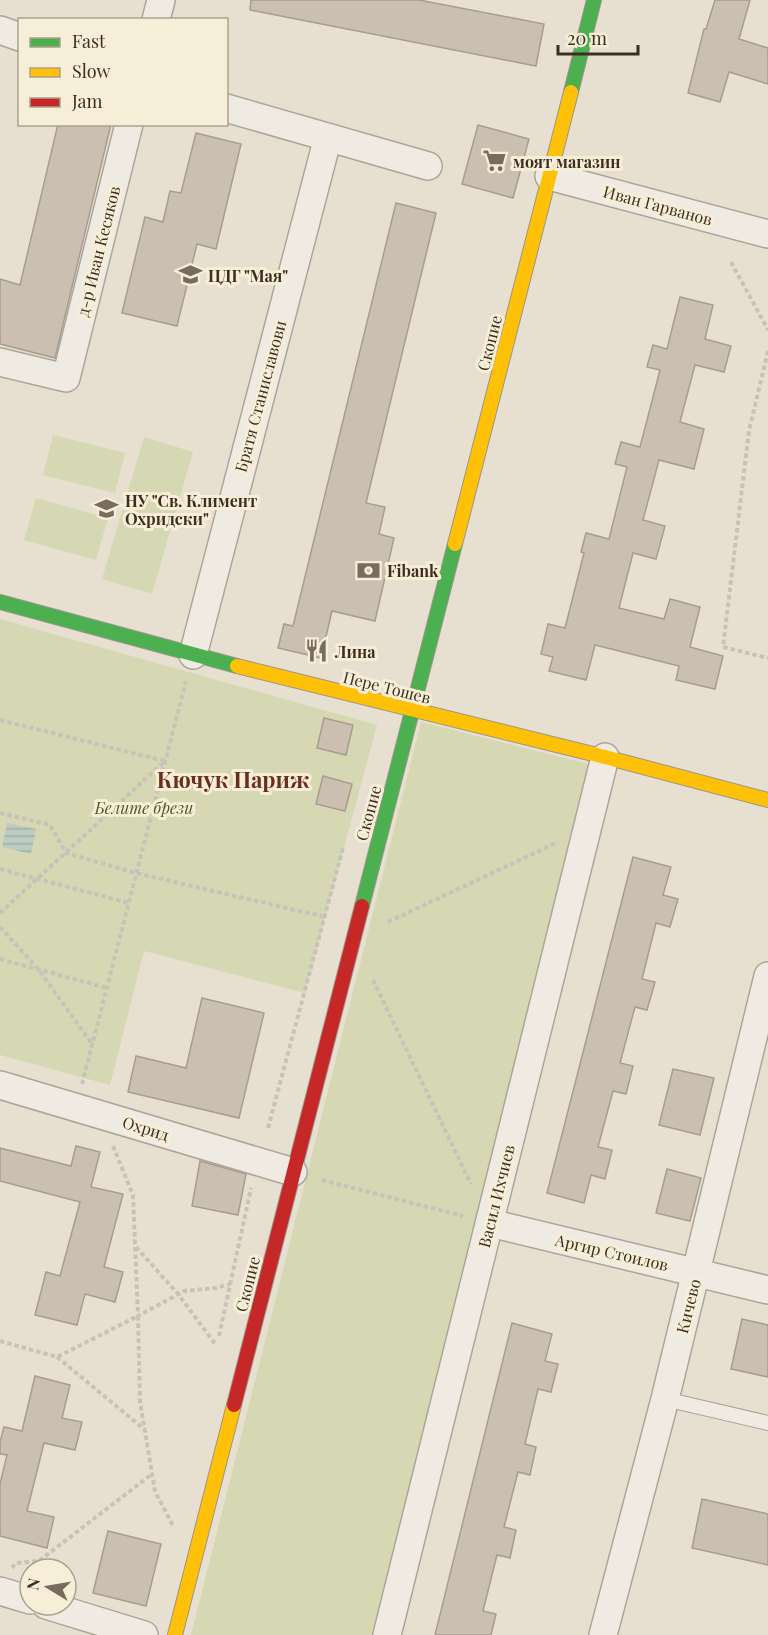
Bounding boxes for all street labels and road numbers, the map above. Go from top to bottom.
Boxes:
street label: Иван Гарванов [601,180,715,230]
street label: д-р Иван Кесяков [72,183,124,318]
street label: Скопие [472,313,506,373]
street label: Братя Станиславови [230,318,290,474]
street label: Пере Тошев [341,666,433,708]
street label: Скопие [351,783,385,843]
street label: Охрид [120,1111,172,1145]
street label: Васил Ихчиев [473,1142,519,1250]
street label: Аргир Стоилов [553,1229,671,1275]
street label: Скопие [230,1254,264,1314]
street label: Кичево [671,1276,705,1335]

